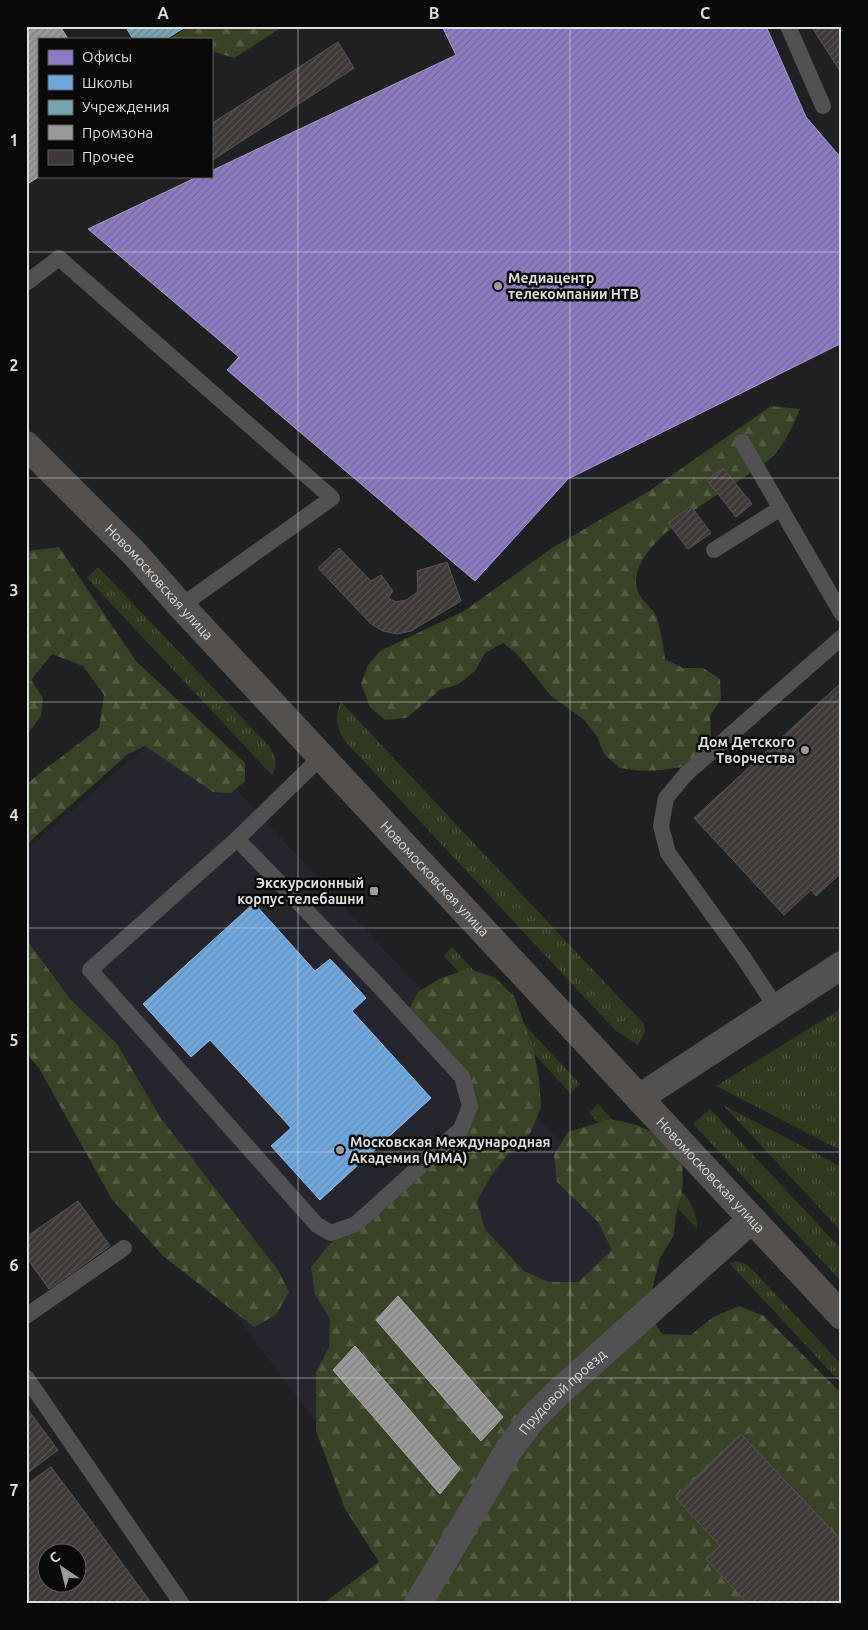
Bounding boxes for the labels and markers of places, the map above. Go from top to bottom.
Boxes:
place label: Медиацентр телекомпании НТВ [508,270,639,302]
marker: Медиацентр телекомпании НТВ [492,280,504,292]
place label: Дом Детского Творчества [698,734,795,766]
marker: Дом Детского Творчества [799,744,811,756]
place label: Экскурсионный корпус телебашни [237,875,364,907]
marker: Экскурсионный корпус телебашни [368,885,380,897]
place label: Московская Международная Академия (ММА) [350,1134,551,1166]
marker: Московская Международная Академия (ММА) [334,1144,346,1156]

